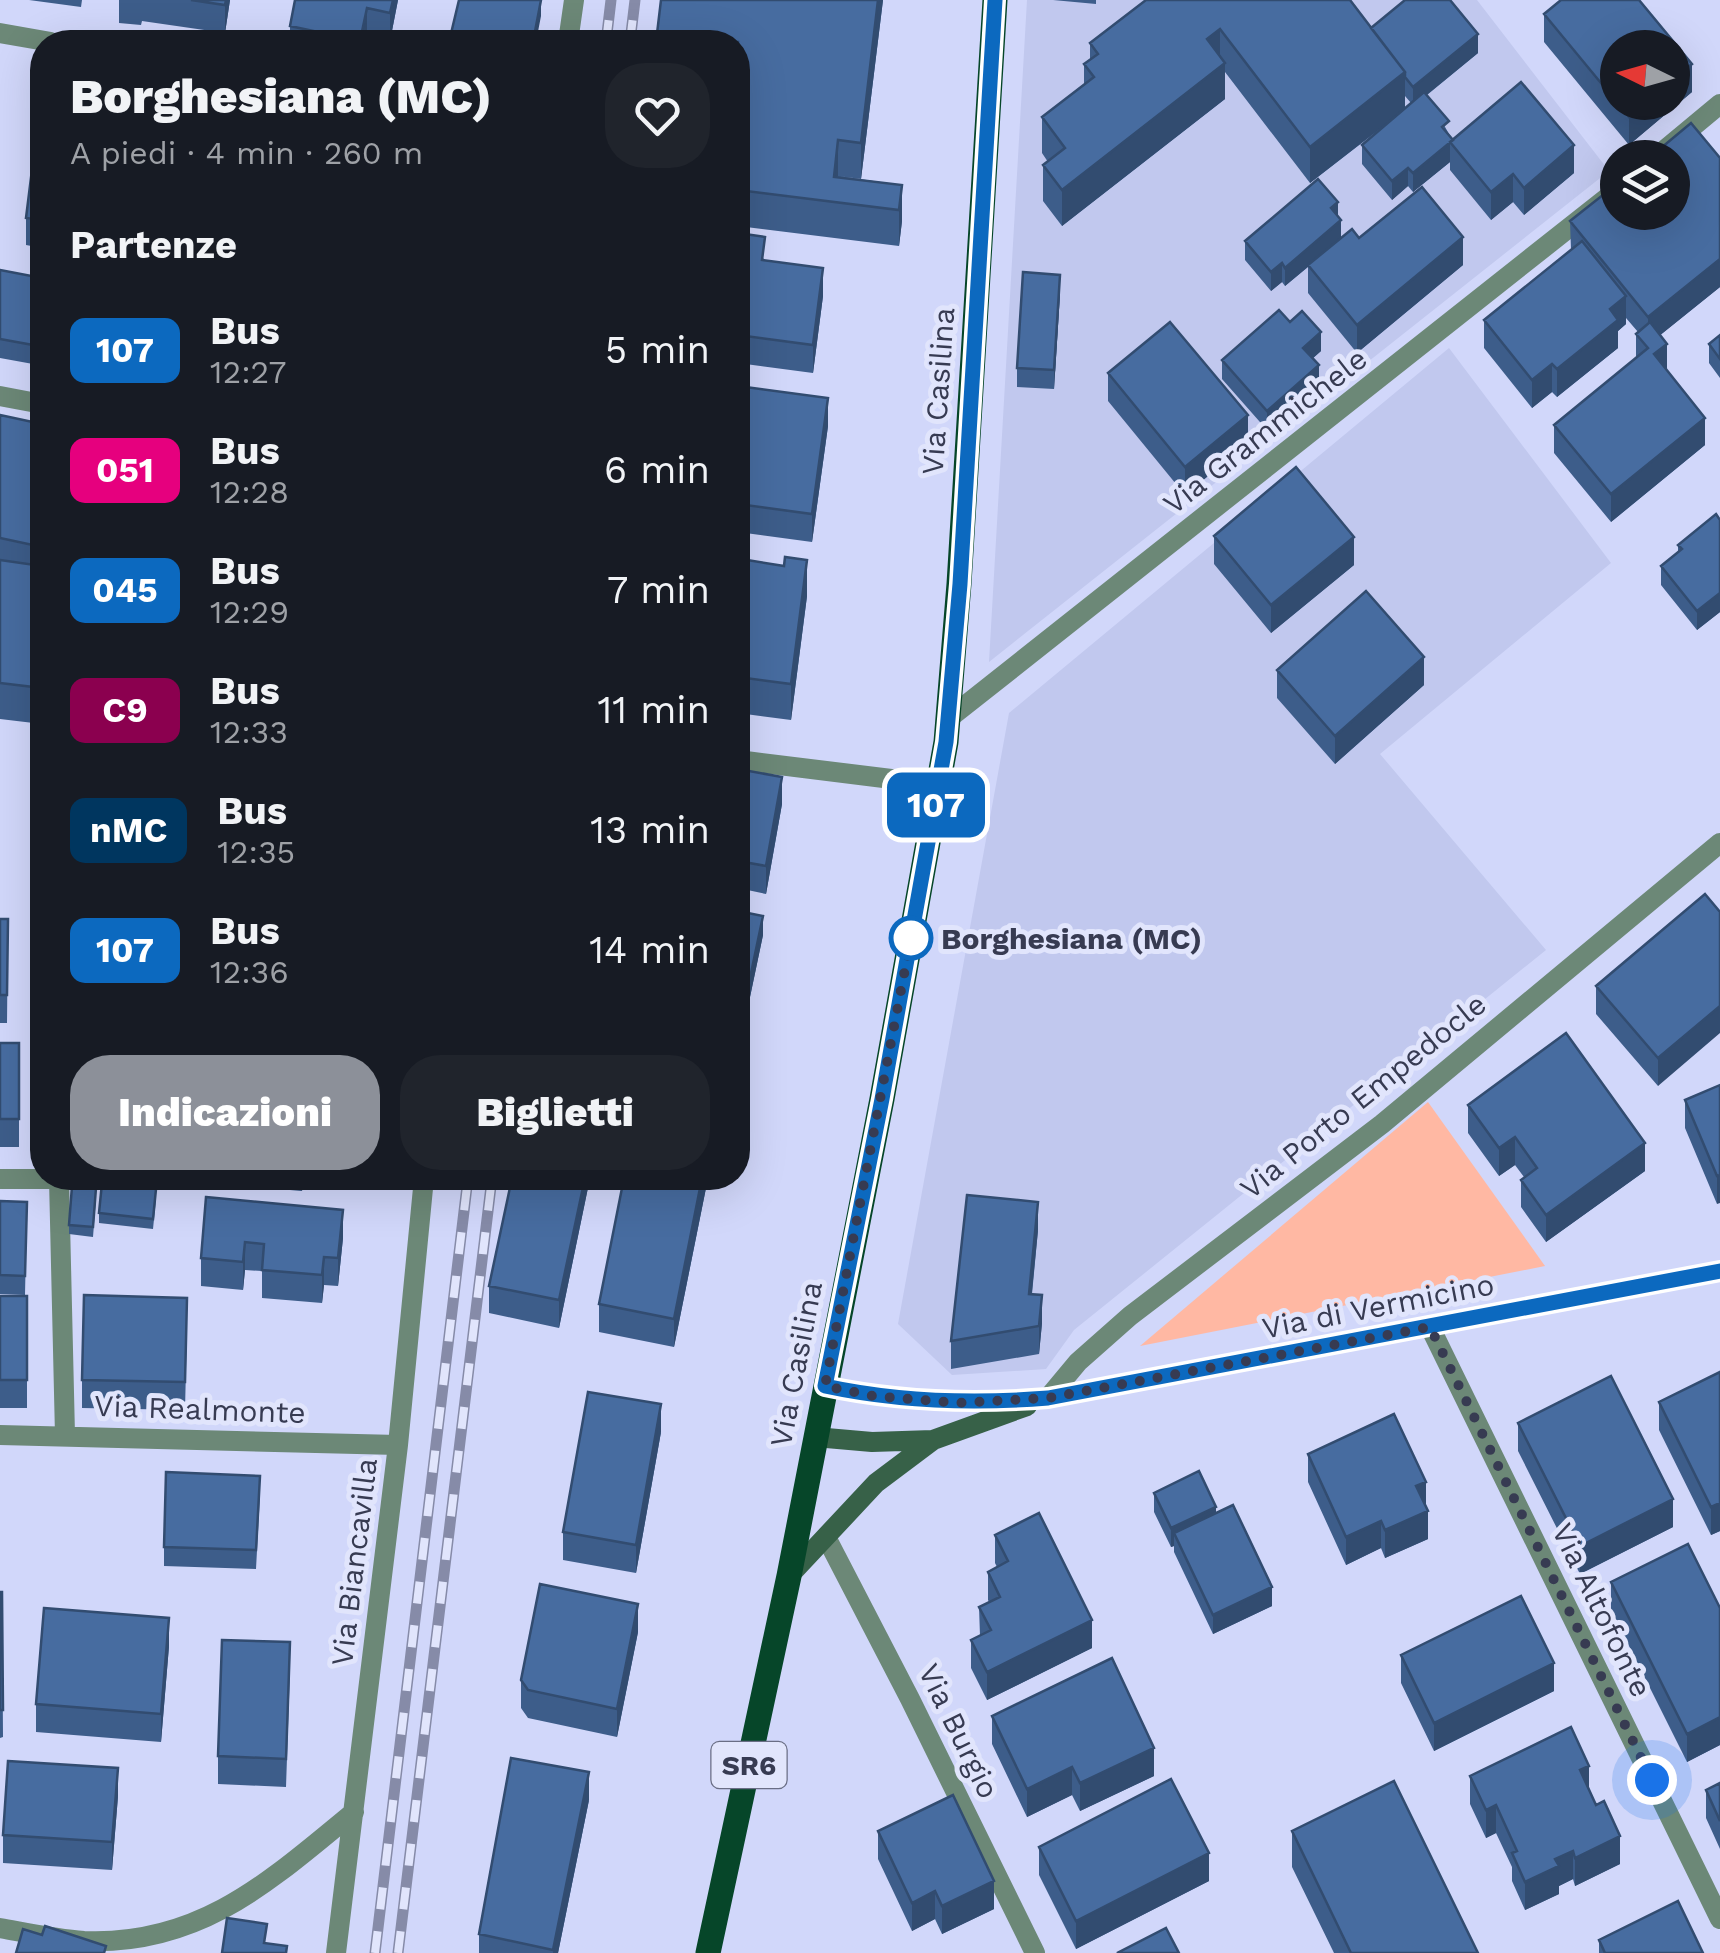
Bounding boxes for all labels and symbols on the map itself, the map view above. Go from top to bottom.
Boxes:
north arrow [1600,30,1690,120]
street label: Via Casilina [915,306,961,476]
street label: Via Grammichele [1156,341,1374,521]
line badge: 107 [878,772,994,838]
marker: Borghesiana (MC) [890,917,932,959]
place label: Borghesiana (MC) [941,921,1202,956]
street label: Via Porto Empedocle [1233,986,1493,1206]
street label: Via di Vermicino [1259,1266,1497,1346]
street label: Via Casilina [763,1278,829,1450]
street label: Via Realmonte [94,1388,306,1430]
street label: Via Biancavilla [324,1456,384,1668]
street label: Via Altofonte [1545,1517,1659,1703]
street label: Via Burgio [911,1658,1007,1804]
road number: SR6 [712,1742,786,1788]
your location [1627,1755,1677,1805]

